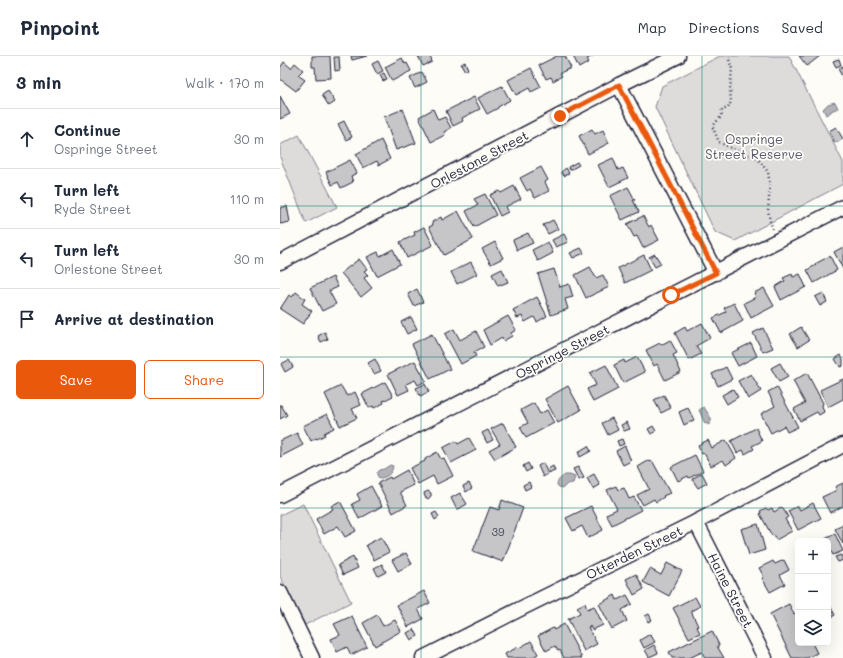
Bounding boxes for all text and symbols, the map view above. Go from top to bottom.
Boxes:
text: Pinpoint [20,15,100,40]
text: Map [638,18,666,37]
text: Directions [688,18,759,37]
text: Saved [781,18,823,37]
text: 3 min [16,71,61,93]
text: Walk · 170 m [185,74,264,91]
route end [551,107,569,125]
text: Continue [54,120,121,140]
street label: Orlestone Street [427,126,531,192]
icon: ahead [16,128,38,150]
text: 30 m [234,130,264,147]
park label: Ospringe Street Reserve [705,130,803,162]
text: Ospringe Street [54,140,157,157]
text: Turn left [54,180,119,200]
icon: left [16,188,38,210]
text: 110 m [230,190,264,207]
text: Ryde Street [54,200,131,217]
text: Turn left [54,240,119,260]
icon: left [16,248,38,270]
text: 30 m [234,250,264,267]
text: Orlestone Street [54,260,163,277]
route start [662,286,680,304]
icon: arrive [16,308,38,330]
text: Arrive at destination [54,309,214,329]
street label: Ospringe Street [512,320,612,382]
button: Save [16,360,136,399]
button: Share [144,360,264,399]
street label: Otterden Street [583,521,685,583]
house number: 39 [492,524,505,539]
map controls [795,538,831,646]
button: + [795,538,831,574]
street label: Haine Street [705,550,757,631]
button: − [795,574,831,610]
button: layers [795,610,831,646]

